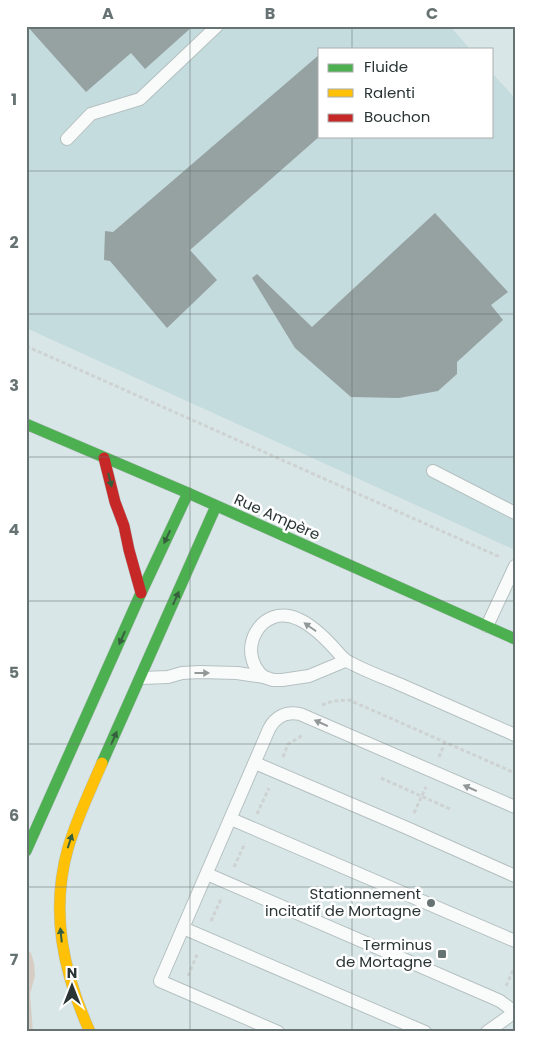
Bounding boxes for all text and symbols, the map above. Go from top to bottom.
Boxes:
text: A [102,2,114,25]
text: B [265,2,275,25]
text: C [426,2,438,25]
legend [318,48,494,138]
text: Fluide [364,56,408,77]
text: Ralenti [364,82,415,103]
text: 1 [11,88,17,111]
text: Bouchon [364,106,430,127]
text: 2 [9,231,19,254]
text: 3 [9,374,19,397]
one-way arrow [106,473,114,488]
street label: Rue Ampère [231,488,323,545]
text: 4 [9,518,20,541]
one-way arrow [163,530,171,544]
one-way arrow [172,591,180,605]
one-way arrow [304,622,317,632]
one-way arrow [117,631,125,645]
text: 5 [9,661,19,684]
one-way arrow [195,669,211,677]
one-way arrow [314,719,328,727]
one-way arrow [111,731,119,745]
one-way arrow [463,783,477,791]
text: 6 [9,804,19,827]
one-way arrow [67,834,75,849]
place label: Stationnement incitatif de Mortagne [265,883,421,921]
marker: Stationnement incitatif de Mortagne [425,897,437,909]
one-way arrow [57,927,65,943]
place label: Terminus de Mortagne [336,934,432,972]
text: 7 [10,948,19,971]
marker: Terminus de Mortagne [436,948,448,960]
north arrow [48,960,98,1010]
text: N [67,963,77,983]

